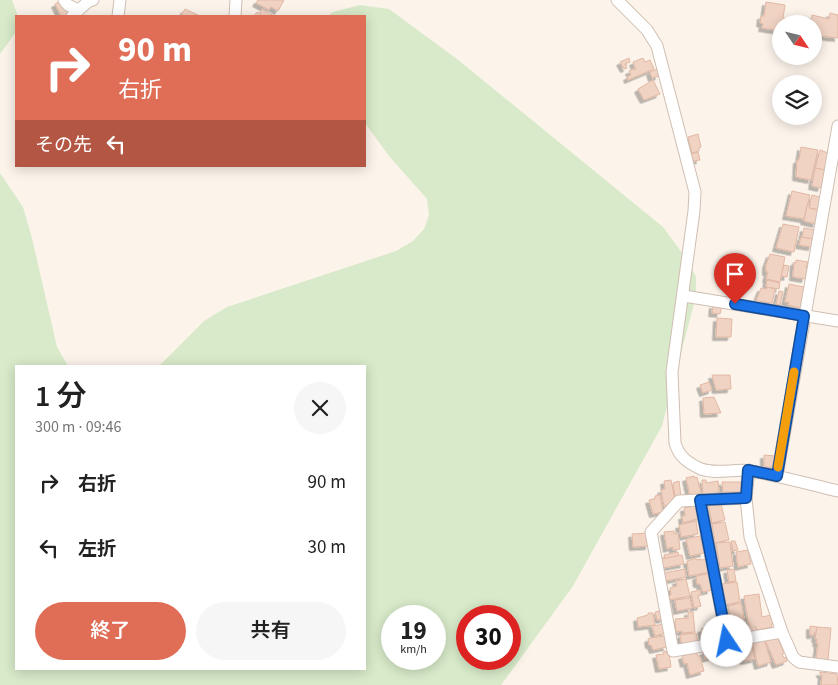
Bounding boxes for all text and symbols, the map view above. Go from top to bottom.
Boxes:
north arrow [772,15,822,65]
map controls [772,15,822,125]
text: 90 m [118,25,192,75]
icon: right [35,35,100,100]
text: 右折 [118,74,162,106]
button: layers [772,75,822,125]
icon: left [102,130,130,158]
text: その先 [35,132,92,159]
pin [714,253,756,304]
icon: arrive [721,260,749,288]
text: 1 分 [35,375,86,418]
button: close [294,382,346,434]
text: 300 m · 09:46 [35,416,122,438]
icon: right [35,469,63,497]
text: 90 m [308,469,346,496]
text: 右折 [78,471,116,498]
icon: left [35,534,63,562]
text: 30 m [308,534,346,561]
text: 左折 [78,536,116,563]
button: 終了 [35,602,186,660]
button: 共有 [196,602,346,660]
speed limit sign: 30 [456,605,521,670]
text: 19 [400,613,427,649]
position arrow [700,614,752,666]
text: km/h [400,641,427,658]

